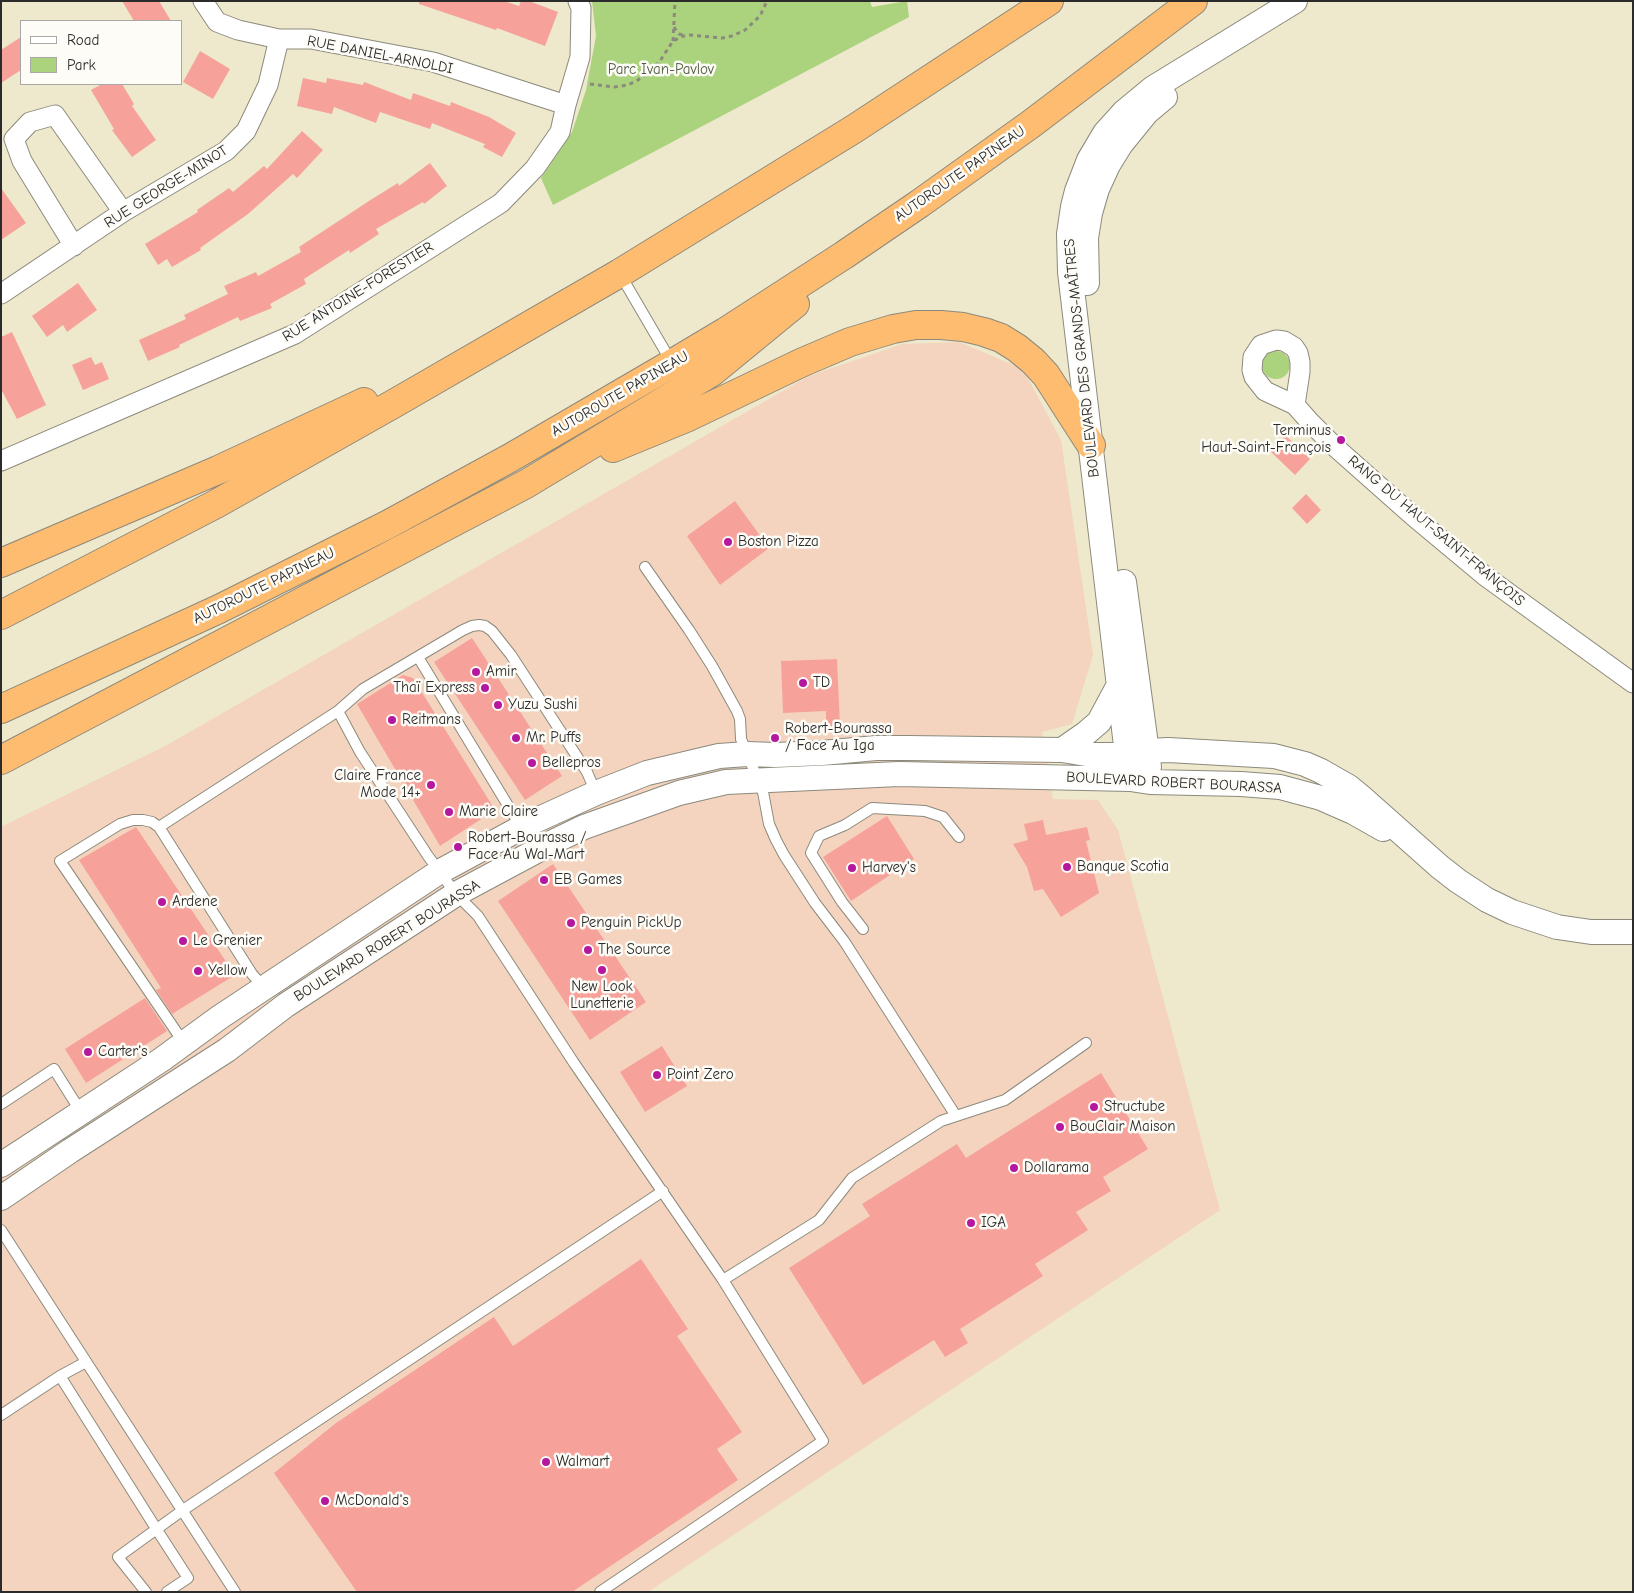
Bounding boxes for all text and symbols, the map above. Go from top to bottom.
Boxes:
legend [20,20,182,85]
text: Road [67,31,99,49]
street label: RUE DANIEL-ARNOLDI [306,32,454,78]
text: Park [67,56,96,74]
park label: Parc Ivan-Pavlov [608,61,714,79]
street label: AUTOROUTE PAPINEAU [891,122,1029,226]
street label: RUE GEORGE-MINOT [101,142,231,232]
street label: RUE ANTOINE-FORESTIER [279,238,437,346]
street label: BOULEVARD DES GRANDS-MAÎTRES [1061,238,1103,478]
street label: AUTOROUTE PAPINEAU [548,347,692,441]
place label: Terminus Haut-Saint-François [1201,422,1331,457]
marker: Terminus Haut-Saint-François [1335,434,1347,446]
street label: RANG DU HAUT-SAINT-FRANÇOIS [1344,452,1528,610]
place label: Boston Pizza [738,533,819,551]
marker: Boston Pizza [722,536,734,548]
street label: AUTOROUTE PAPINEAU [190,544,338,628]
place label: Amir [486,663,516,681]
marker: Amir [470,666,482,678]
place label: TD [813,674,830,692]
marker: TD [797,677,809,689]
place label: Thaï Express [393,679,475,697]
marker: Thaï Express [479,682,491,694]
place label: Yuzu Sushi [508,696,577,714]
marker: Yuzu Sushi [492,699,504,711]
place label: Reitmans [402,711,461,729]
marker: Reitmans [386,714,398,726]
place label: Robert-Bourassa / Face Au Iga [785,720,892,755]
place label: Mr. Puffs [526,729,581,747]
marker: Mr. Puffs [510,732,522,744]
marker: Robert-Bourassa / Face Au Iga [769,732,781,744]
place label: Bellepros [542,754,601,772]
marker: Bellepros [526,757,538,769]
place label: Claire France Mode 14+ [334,767,421,802]
street label: BOULEVARD ROBERT BOURASSA [1066,768,1282,798]
marker: Claire France Mode 14+ [425,779,437,791]
place label: Marie Claire [459,803,538,821]
marker: Marie Claire [443,806,455,818]
place label: Robert-Bourassa / Face Au Wal-Mart [468,829,587,864]
marker: Robert-Bourassa / Face Au Wal-Mart [452,841,464,853]
place label: Banque Scotia [1077,858,1169,876]
place label: Harvey's [862,859,916,877]
marker: Banque Scotia [1061,861,1073,873]
marker: Harvey's [846,862,858,874]
place label: EB Games [554,871,622,889]
marker: EB Games [538,874,550,886]
street label: BOULEVARD ROBERT BOURASSA [291,876,483,1006]
place label: Ardene [172,893,217,911]
marker: Ardene [156,896,168,908]
place label: Penguin PickUp [581,914,682,932]
marker: Penguin PickUp [565,917,577,929]
place label: Le Grenier [193,932,262,950]
marker: Le Grenier [177,935,189,947]
place label: The Source [598,941,671,959]
marker: The Source [582,944,594,956]
place label: Yellow [208,962,247,980]
marker: New Look Lunetterie [596,964,608,976]
marker: Yellow [192,965,204,977]
place label: New Look Lunetterie [570,978,634,1013]
place label: Carter's [98,1043,147,1061]
marker: Carter's [82,1046,94,1058]
place label: Point Zero [667,1066,734,1084]
marker: Point Zero [651,1069,663,1081]
place label: Structube [1104,1098,1165,1116]
marker: Structube [1088,1101,1100,1113]
place label: BouClair Maison [1070,1118,1176,1136]
marker: BouClair Maison [1054,1121,1066,1133]
place label: Dollarama [1024,1159,1089,1177]
marker: Dollarama [1008,1162,1020,1174]
place label: IGA [981,1214,1006,1232]
marker: IGA [965,1217,977,1229]
place label: Walmart [556,1453,609,1471]
marker: Walmart [540,1456,552,1468]
place label: McDonald's [335,1492,409,1510]
marker: McDonald's [319,1495,331,1507]

